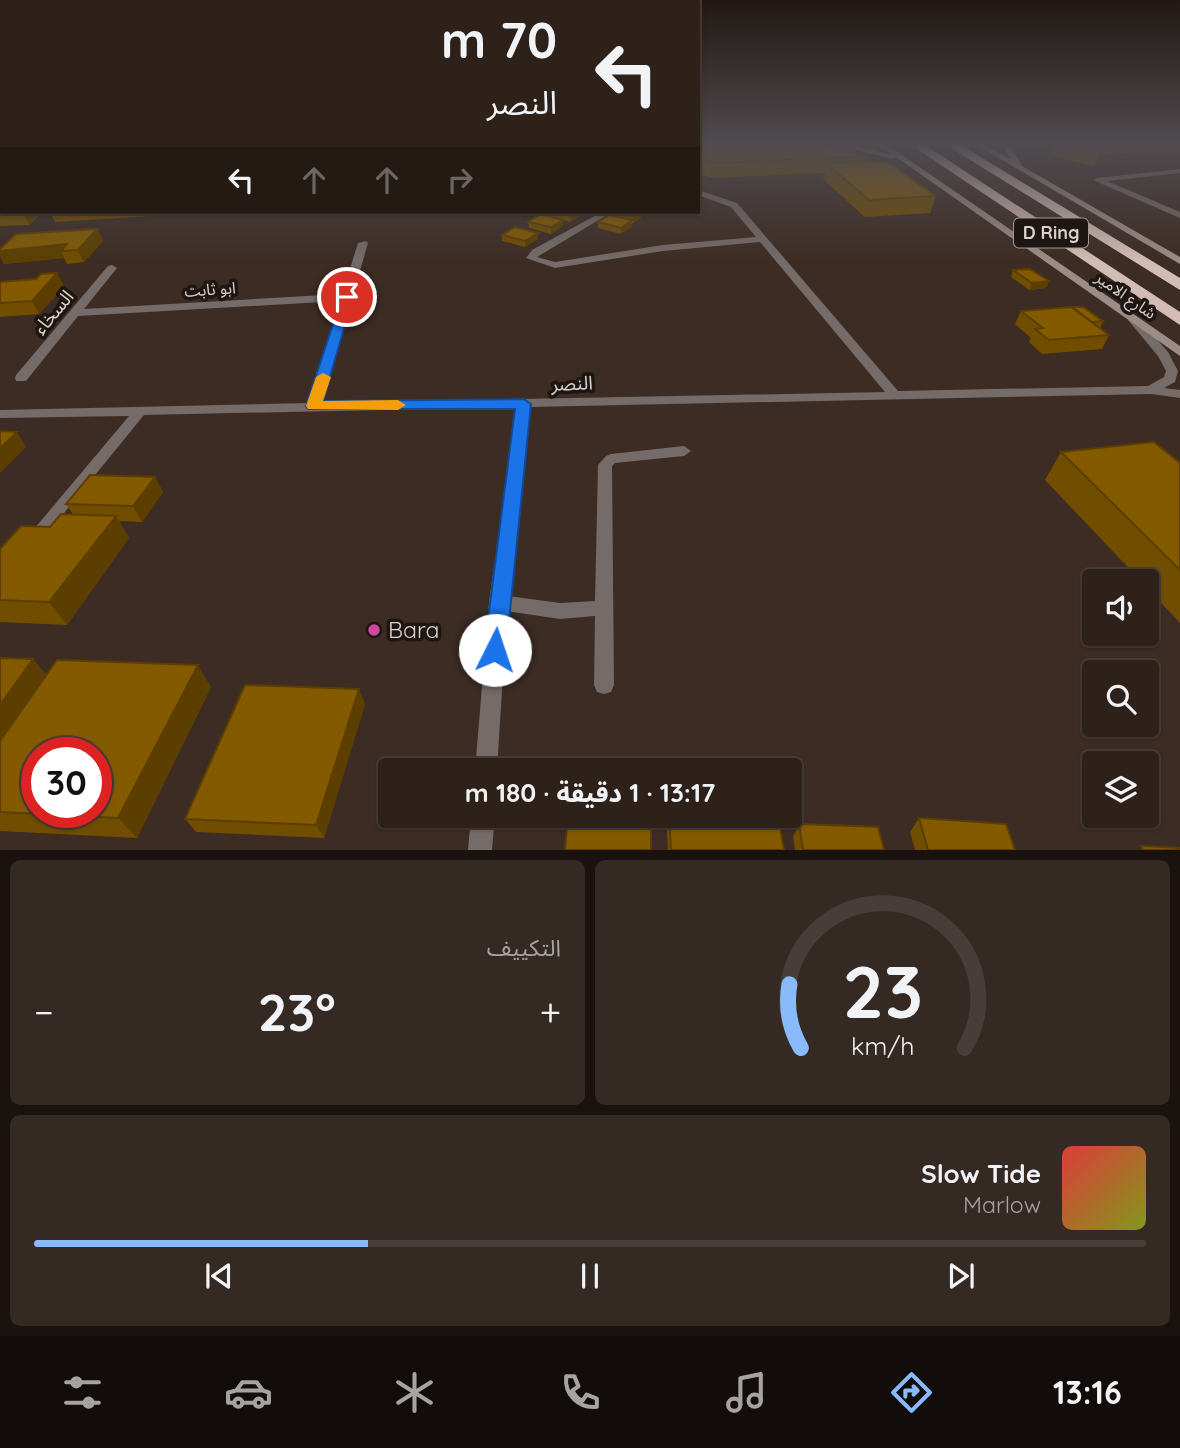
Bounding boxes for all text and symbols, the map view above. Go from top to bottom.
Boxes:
text: 70 m [441,9,557,70]
icon: left [581,28,672,119]
text: النصر [487,82,557,122]
icon: left [222,161,260,199]
icon: ahead [295,161,333,199]
icon: ahead [368,161,406,199]
icon: right [441,161,479,199]
road number: D Ring [1014,218,1088,247]
street label: شارع الامير [1089,266,1160,326]
pin [317,267,377,327]
street label: ابو ثابت [184,277,236,301]
icon: arrive [328,278,366,316]
street label: السخاء [27,285,79,339]
street label: النصر [550,370,593,396]
map controls [1082,569,1159,828]
button: sound [1082,569,1159,646]
position arrow [458,613,532,687]
place label: Bara [388,615,439,644]
marker: Bara [366,622,382,638]
button: search [1082,660,1159,737]
speed limit sign: 30 [21,737,112,828]
button: layers [1082,751,1159,828]
text: 13:17 · 1 دقيقة · 180 m [465,776,715,809]
text: التكييف [487,933,561,962]
text: 23 [842,946,923,1037]
text: 23° [258,979,336,1044]
text: − [34,988,54,1036]
text: + [540,988,561,1036]
text: km/h [851,1030,914,1061]
text: Slow Tide [921,1157,1041,1190]
text: Marlow [963,1190,1041,1219]
icon: previous [200,1257,238,1295]
icon: pause [571,1257,609,1295]
icon: next [942,1257,980,1295]
icon: filters [58,1368,107,1417]
icon: car [224,1368,273,1417]
icon: climate [390,1368,439,1417]
icon: phone [556,1368,605,1417]
icon: music [722,1368,771,1417]
icon: directions [887,1368,936,1417]
text: 13:16 [1053,1372,1122,1412]

